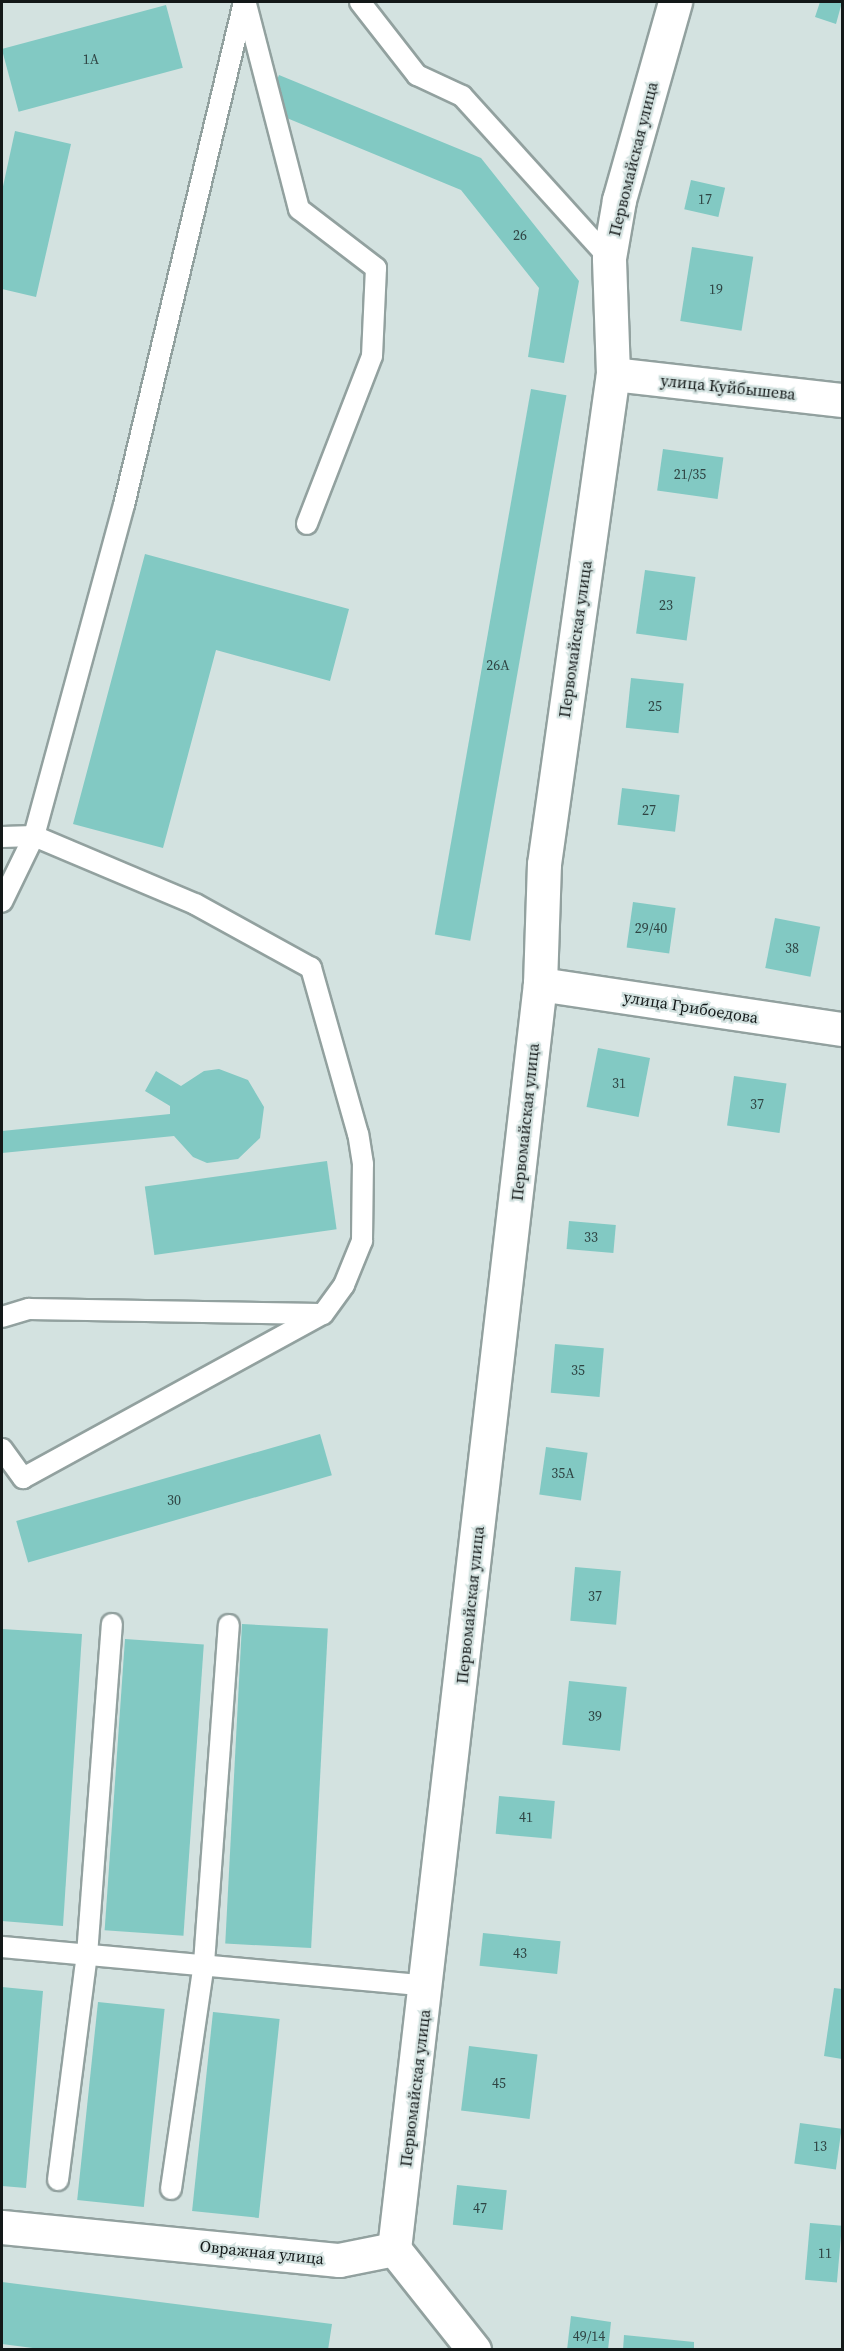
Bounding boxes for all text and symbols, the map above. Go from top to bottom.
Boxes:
house number: 1А [83,51,99,67]
street label: Первомайская улица [605,80,661,238]
house number: 17 [698,191,712,207]
house number: 26 [513,227,527,243]
house number: 19 [709,281,723,297]
street label: улица Куйбышева [660,370,796,404]
house number: 21/35 [674,466,706,482]
street label: Первомайская улица [554,559,596,719]
house number: 23 [659,597,673,613]
house number: 26А [486,657,510,673]
house number: 25 [648,698,662,714]
house number: 27 [642,802,656,818]
house number: 29/40 [635,920,667,936]
house number: 38 [785,940,799,956]
street label: улица Грибоедова [622,987,760,1027]
street label: Первомайская улица [507,1042,543,1202]
house number: 31 [612,1075,626,1091]
house number: 37 [750,1096,764,1112]
house number: 33 [584,1229,598,1245]
house number: 35 [571,1362,585,1378]
house number: 35А [551,1465,575,1481]
house number: 30 [167,1492,181,1508]
street label: Первомайская улица [452,1525,488,1685]
house number: 37 [588,1588,602,1604]
house number: 39 [588,1708,602,1724]
house number: 41 [519,1809,533,1825]
house number: 43 [513,1945,527,1961]
street label: Первомайская улица [396,2008,434,2168]
house number: 45 [492,2075,506,2091]
house number: 13 [813,2138,827,2154]
house number: 47 [473,2200,487,2216]
street label: Овражная улица [199,2236,325,2268]
house number: 11 [818,2245,832,2261]
house number: 49/14 [573,2328,605,2344]

